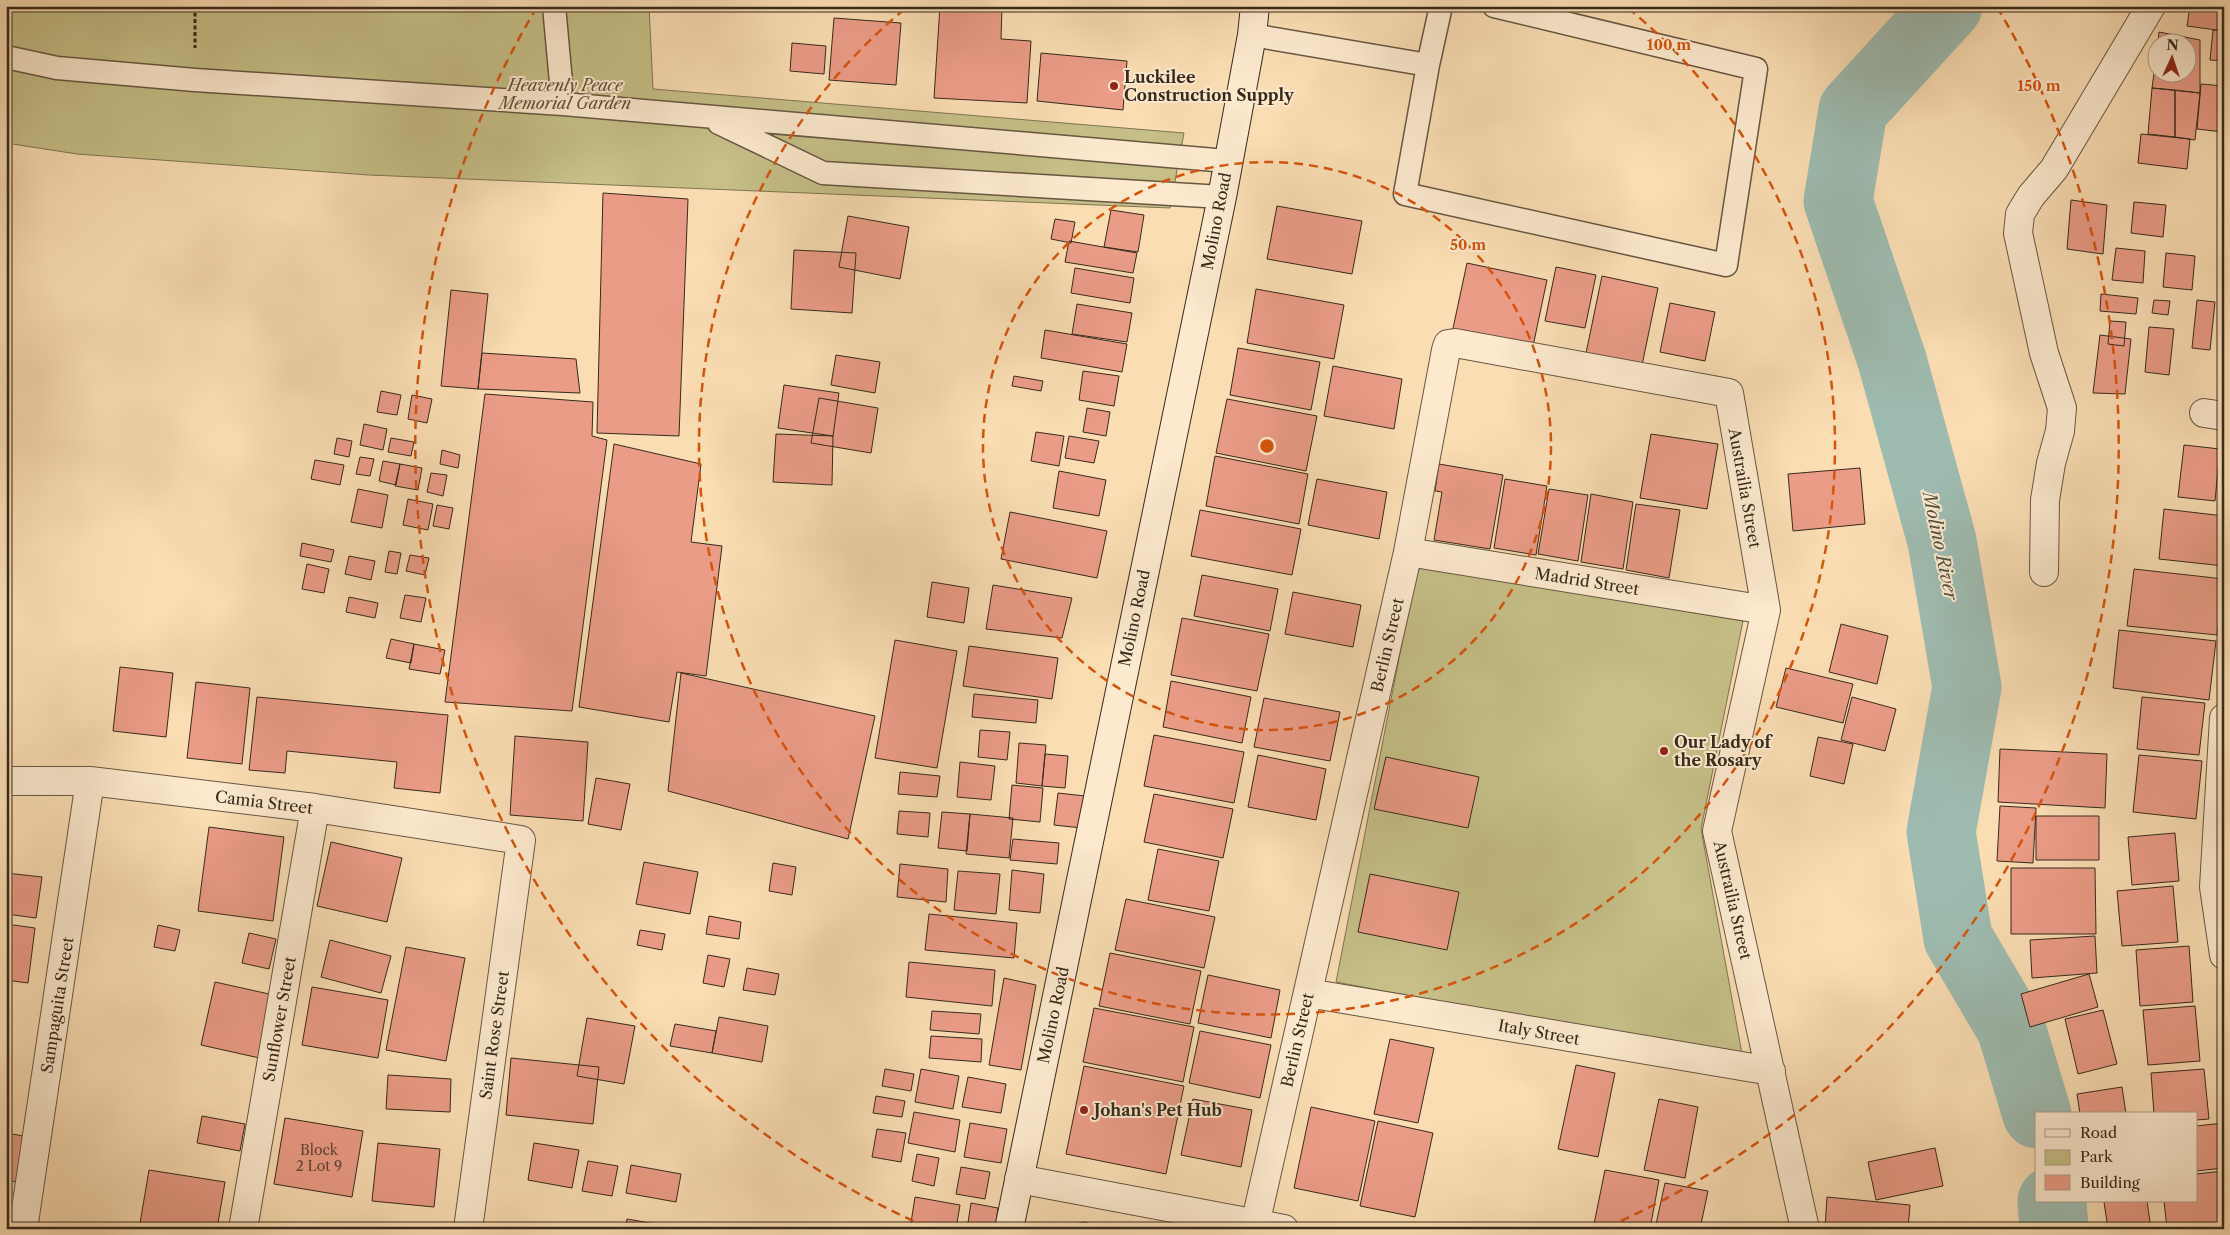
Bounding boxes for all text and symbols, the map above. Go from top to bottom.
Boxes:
north arrow [2148,32,2198,82]
text: 100 m [1647,35,1691,54]
text: N [2166,36,2179,54]
place label: Luckilee Construction Supply [1124,67,1295,105]
park label: Heavenly Peace Memorial Garden [497,75,631,113]
text: 150 m [2017,76,2061,95]
marker: Luckilee Construction Supply [1108,80,1120,92]
street label: Molino Road [1197,170,1235,271]
text: 50 m [1450,235,1486,254]
street label: Austrailia Street [1724,425,1765,550]
centre of rings [1258,437,1276,455]
water label: Molino River [1917,488,1963,604]
street label: Madrid Street [1533,563,1641,599]
street label: Molino Road [1114,567,1154,668]
street label: Berlin Street [1366,596,1408,694]
place label: Our Lady of the Rosary [1674,732,1773,770]
marker: Our Lady of the Rosary [1658,745,1670,757]
street label: Camia Street [214,786,314,818]
street label: Austrailia Street [1709,838,1756,962]
street label: Sampaguita Street [36,935,78,1075]
street label: Sunflower Street [258,955,300,1083]
street label: Molino Road [1033,964,1073,1065]
street label: Saint Rose Street [475,969,513,1101]
street label: Berlin Street [1276,991,1318,1089]
street label: Italy Street [1497,1015,1582,1049]
place label: Johan's Pet Hub [1091,1100,1222,1120]
marker: Johan's Pet Hub [1078,1104,1090,1116]
legend [2035,1112,2198,1202]
text: Road [2080,1123,2117,1142]
house number: Block 2 Lot 9 [296,1141,342,1175]
text: Park [2080,1147,2114,1166]
text: Building [2080,1173,2140,1192]

